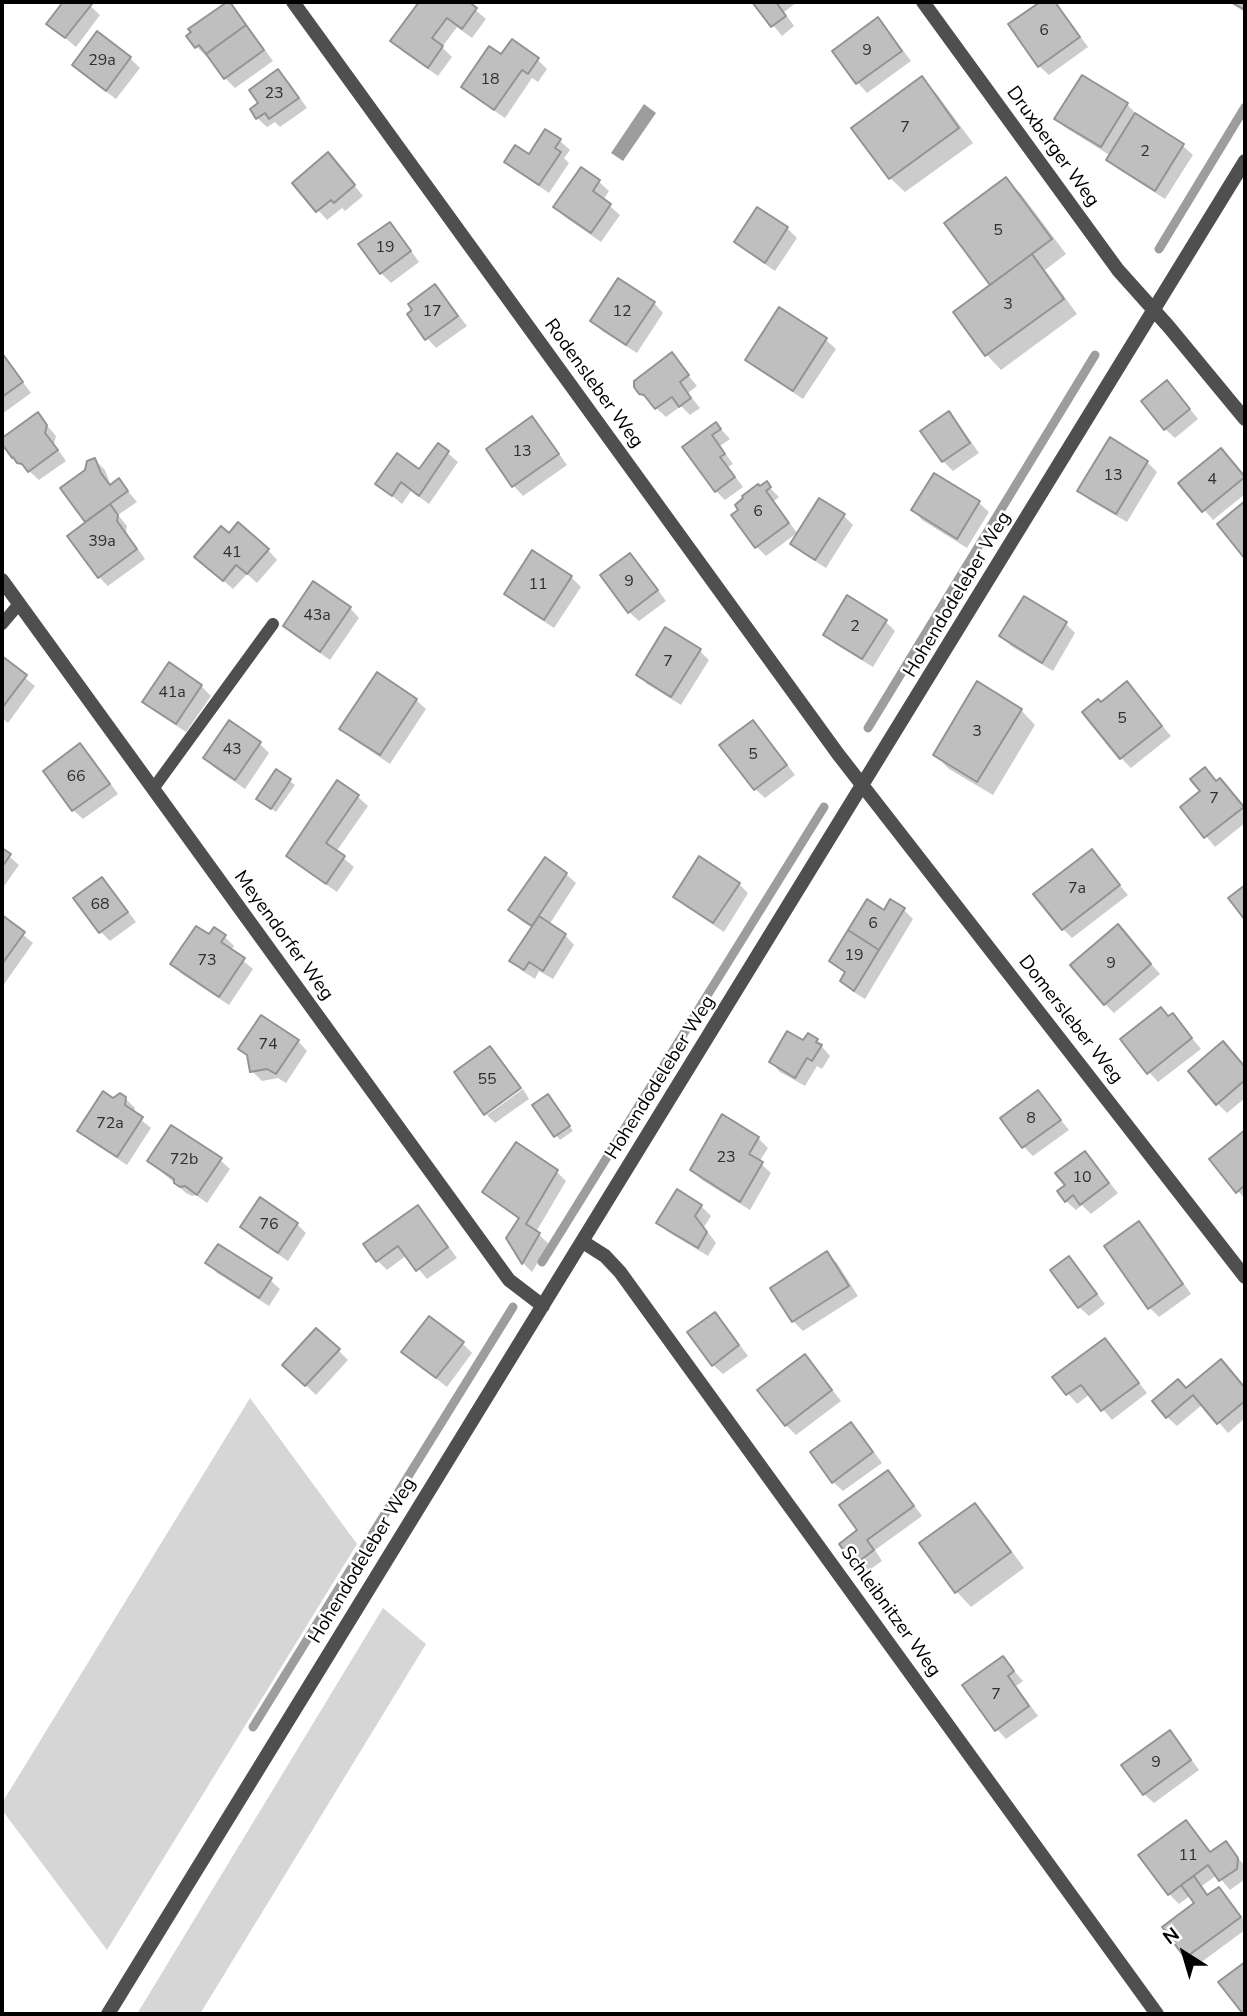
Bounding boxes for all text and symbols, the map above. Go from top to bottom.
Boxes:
house number: 6 [1039,21,1049,41]
house number: 9 [862,41,872,61]
house number: 29a [88,51,116,71]
house number: 18 [480,70,500,90]
street label: Druxberger Weg [1001,82,1103,212]
house number: 23 [264,84,284,104]
house number: 7 [900,118,910,138]
house number: 2 [1140,142,1150,162]
house number: 5 [993,221,1003,241]
house number: 19 [375,238,395,258]
house number: 3 [1003,295,1013,315]
house number: 17 [422,302,442,322]
house number: 12 [612,302,632,322]
street label: Rodensleber Weg [539,315,647,453]
house number: 13 [512,442,532,462]
house number: 13 [1103,466,1123,486]
house number: 4 [1207,470,1217,490]
house number: 6 [753,502,763,522]
street label: Hohendodeleber Weg [900,508,1016,682]
house number: 39a [88,532,116,552]
house number: 41 [222,543,242,563]
house number: 9 [624,572,634,592]
house number: 11 [528,575,548,595]
house number: 43a [303,606,331,626]
house number: 2 [850,617,860,637]
house number: 7 [663,652,673,672]
house number: 41a [158,683,186,703]
house number: 5 [1117,709,1127,729]
house number: 3 [972,722,982,742]
house number: 43 [222,740,242,760]
house number: 5 [748,745,758,765]
house number: 66 [66,767,86,787]
house number: 7 [1209,789,1219,809]
street label: Meyendorfer Weg [228,867,338,1005]
house number: 7a [1068,879,1086,899]
house number: 68 [90,895,110,915]
house number: 6 [868,914,878,934]
house number: 19 [844,946,864,966]
house number: 73 [197,951,217,971]
street label: Domersleber Weg [1013,951,1127,1089]
house number: 9 [1106,954,1116,974]
street label: Hohendodeleber Weg [601,992,721,1164]
house number: 74 [258,1035,278,1055]
house number: 55 [477,1070,497,1090]
house number: 8 [1026,1109,1036,1129]
house number: 72a [96,1114,124,1134]
house number: 23 [716,1148,736,1168]
house number: 72b [170,1150,198,1170]
house number: 10 [1072,1168,1092,1188]
house number: 76 [259,1215,279,1235]
street label: Hohendodeleber Weg [305,1474,421,1648]
street label: Schleibnitzer Weg [835,1542,945,1682]
house number: 7 [991,1685,1001,1705]
house number: 9 [1151,1753,1161,1773]
house number: 11 [1178,1846,1198,1866]
north arrow [1149,1918,1219,1988]
text: N [1158,1922,1185,1951]

